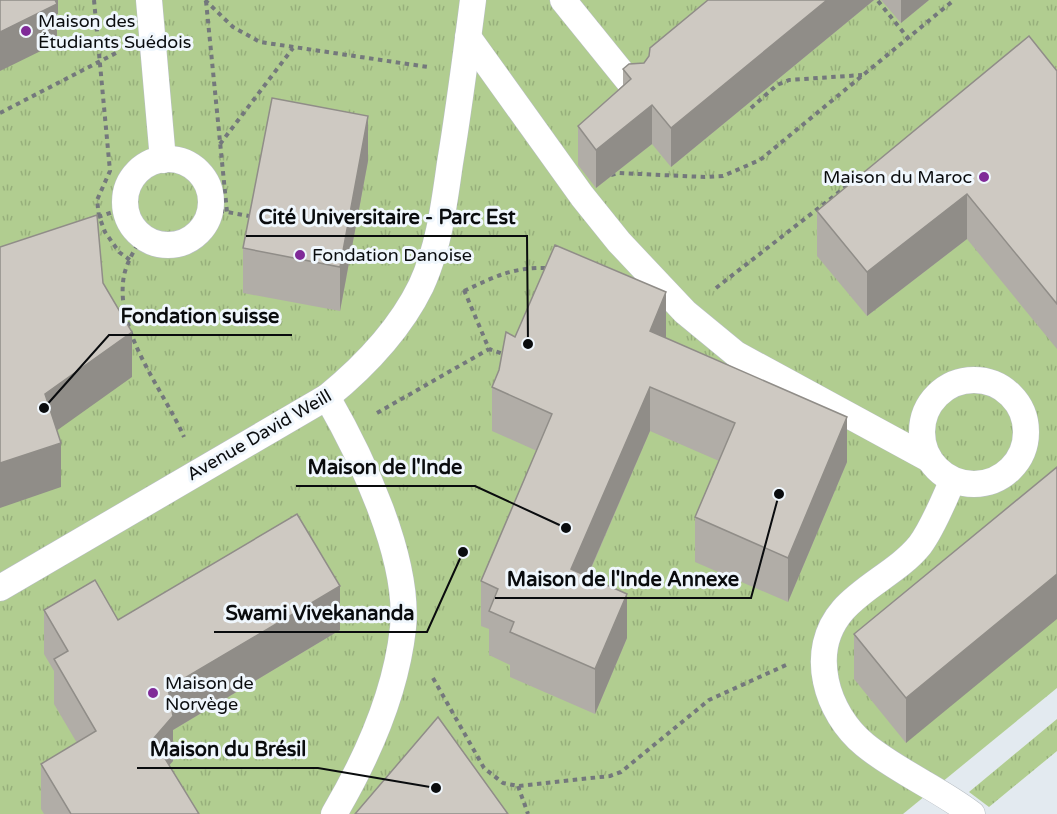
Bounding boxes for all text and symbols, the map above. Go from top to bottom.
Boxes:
place label: Maison des Étudiants Suédois [38,10,191,53]
marker: Maison des Étudiants Suédois [19,24,33,38]
place label: Maison du Maroc [823,166,972,188]
marker: Maison du Maroc [977,170,991,184]
callout: Cité Universitaire - Parc Est [246,198,527,236]
text: Cité Universitaire - Parc Est [258,206,516,230]
place label: Fondation Danoise [312,244,472,266]
marker: Fondation Danoise [293,248,307,262]
callout: Fondation suisse [109,297,292,335]
text: Fondation suisse [121,305,279,329]
street label: Avenue David Weill [183,385,335,485]
callout: Maison de l'Inde [296,448,475,486]
text: Maison de l'Inde [308,456,462,480]
callout: Maison de l'Inde Annexe [495,560,751,598]
text: Maison de l'Inde Annexe [507,568,739,592]
callout: Swami Vivekananda [214,594,427,632]
text: Swami Vivekananda [225,602,415,626]
place label: Maison de Norvège [165,672,254,715]
marker: Maison de Norvège [146,686,160,700]
callout: Maison du Brésil [137,730,318,768]
text: Maison du Brésil [150,738,306,762]

